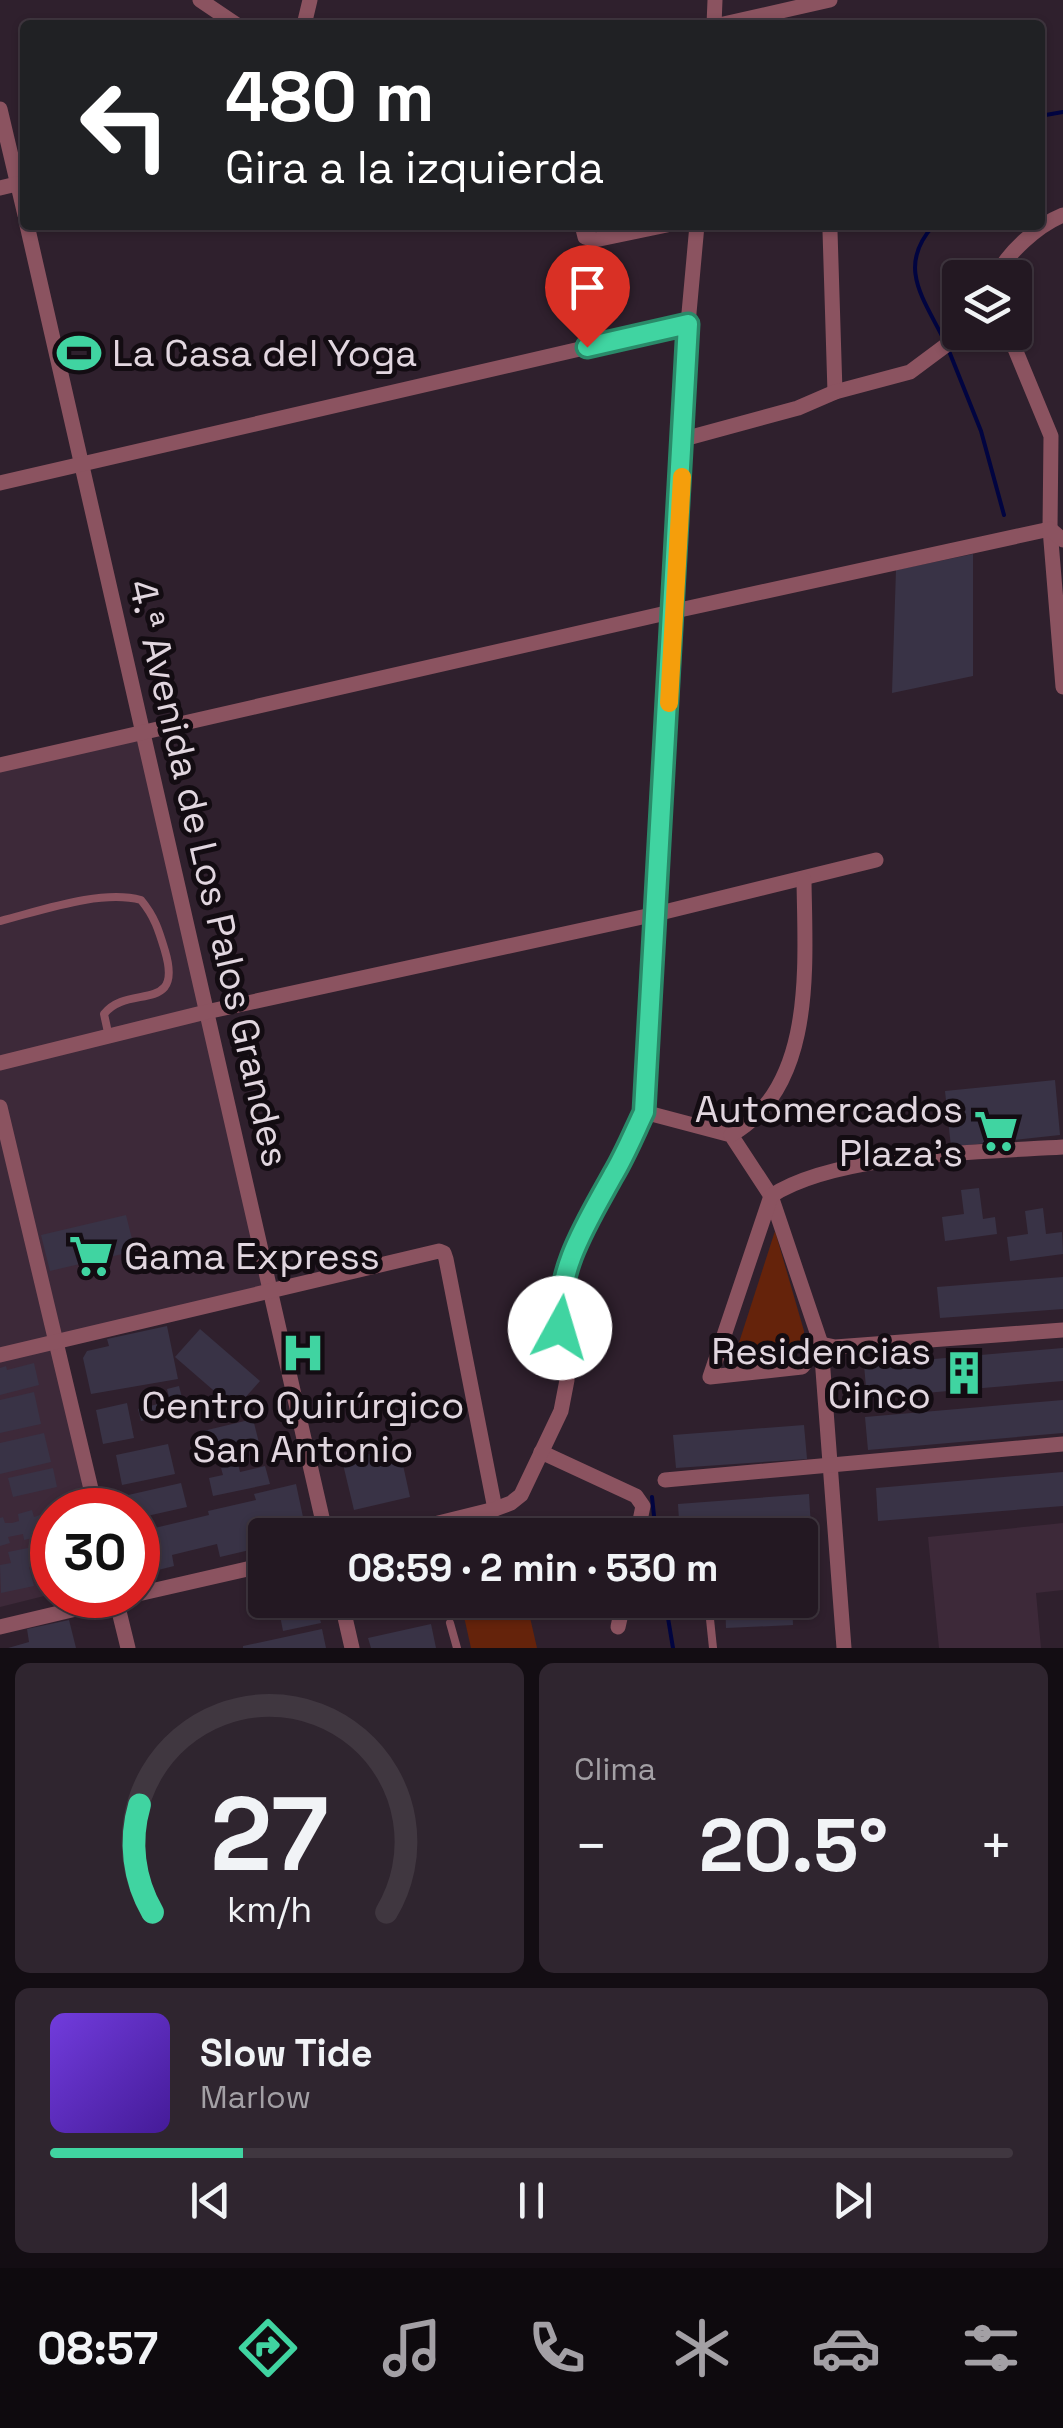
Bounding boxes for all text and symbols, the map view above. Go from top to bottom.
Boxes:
text: 480 m [225,52,434,141]
icon: left [60,60,190,190]
text: Gira a la izquierda [225,139,604,196]
pin [545,245,630,348]
icon: arrive [560,260,615,315]
map controls [942,260,1032,350]
button: layers [942,260,1032,350]
sports icon: La Casa del Yoga [55,329,103,377]
place label: La Casa del Yoga [112,329,417,377]
street label: 4.ª Avenida de Los Palos Grandes [118,575,300,1171]
place label: Automercados Plaza's [695,1085,963,1177]
supermarket icon: Automercados Plaza's [972,1107,1020,1155]
supermarket icon: Gama Express [67,1232,115,1280]
place label: Gama Express [124,1232,380,1280]
position arrow [508,1276,612,1380]
place label: Residencias Cinco [711,1327,931,1419]
hospital icon: Centro Quirúrgico San Antonio [279,1329,327,1377]
building icon: Residencias Cinco [940,1349,988,1397]
place label: Centro Quirúrgico San Antonio [141,1381,465,1473]
speed limit sign: 30 [30,1488,160,1618]
text: 08:59 · 2 min · 530 m [347,1544,719,1592]
text: Clima [574,1749,656,1789]
text: 27 [210,1768,329,1900]
text: 20.5° [699,1797,888,1893]
text: − [574,1811,608,1881]
text: + [979,1811,1013,1881]
text: km/h [227,1887,312,1932]
text: Slow Tide [200,2029,373,2077]
text: Marlow [200,2077,311,2117]
icon: previous [183,2173,238,2228]
icon: pause [504,2173,559,2228]
icon: next [825,2173,880,2228]
icon: directions [233,2313,303,2383]
icon: music [377,2313,447,2383]
icon: phone [522,2313,592,2383]
icon: climate [667,2313,737,2383]
icon: car [811,2313,881,2383]
icon: filters [956,2313,1026,2383]
text: 08:57 [37,2320,158,2377]

